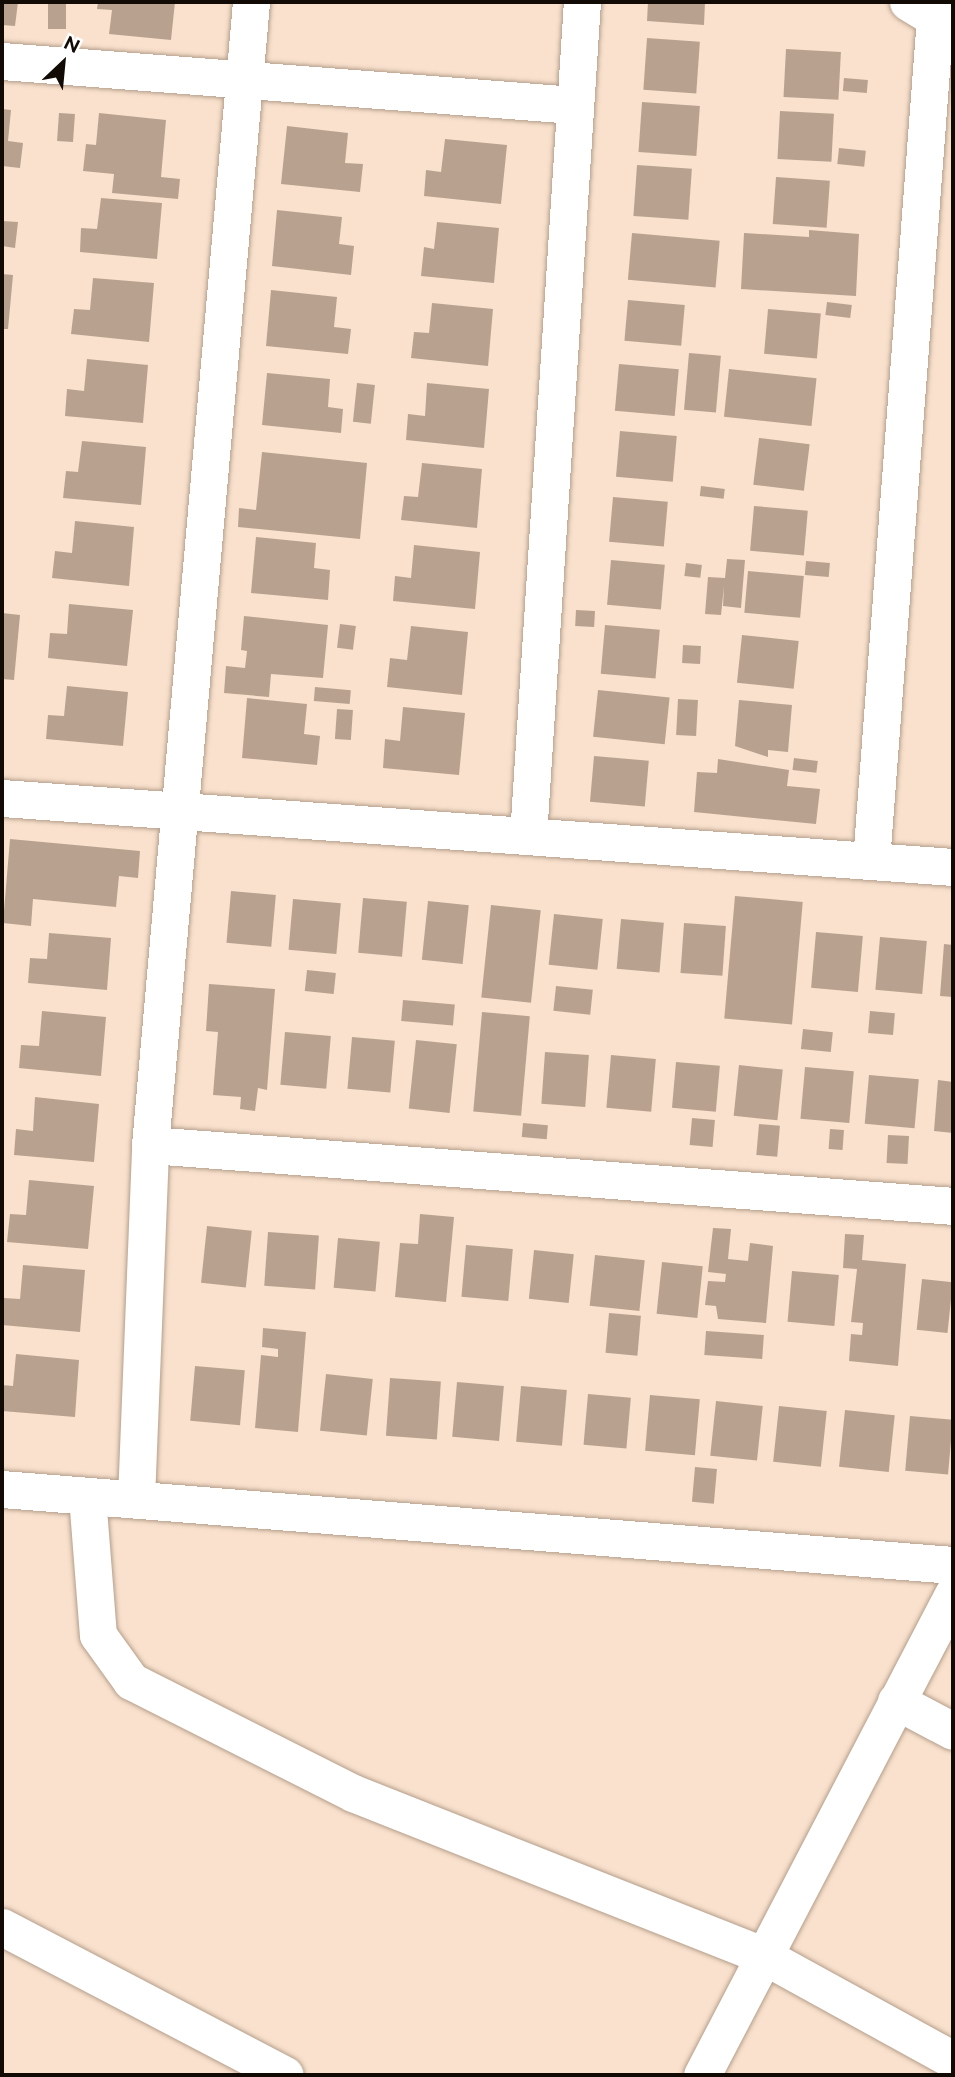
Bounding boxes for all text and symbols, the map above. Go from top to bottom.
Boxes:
north arrow [28,28,98,98]
text: N [61,31,84,57]

